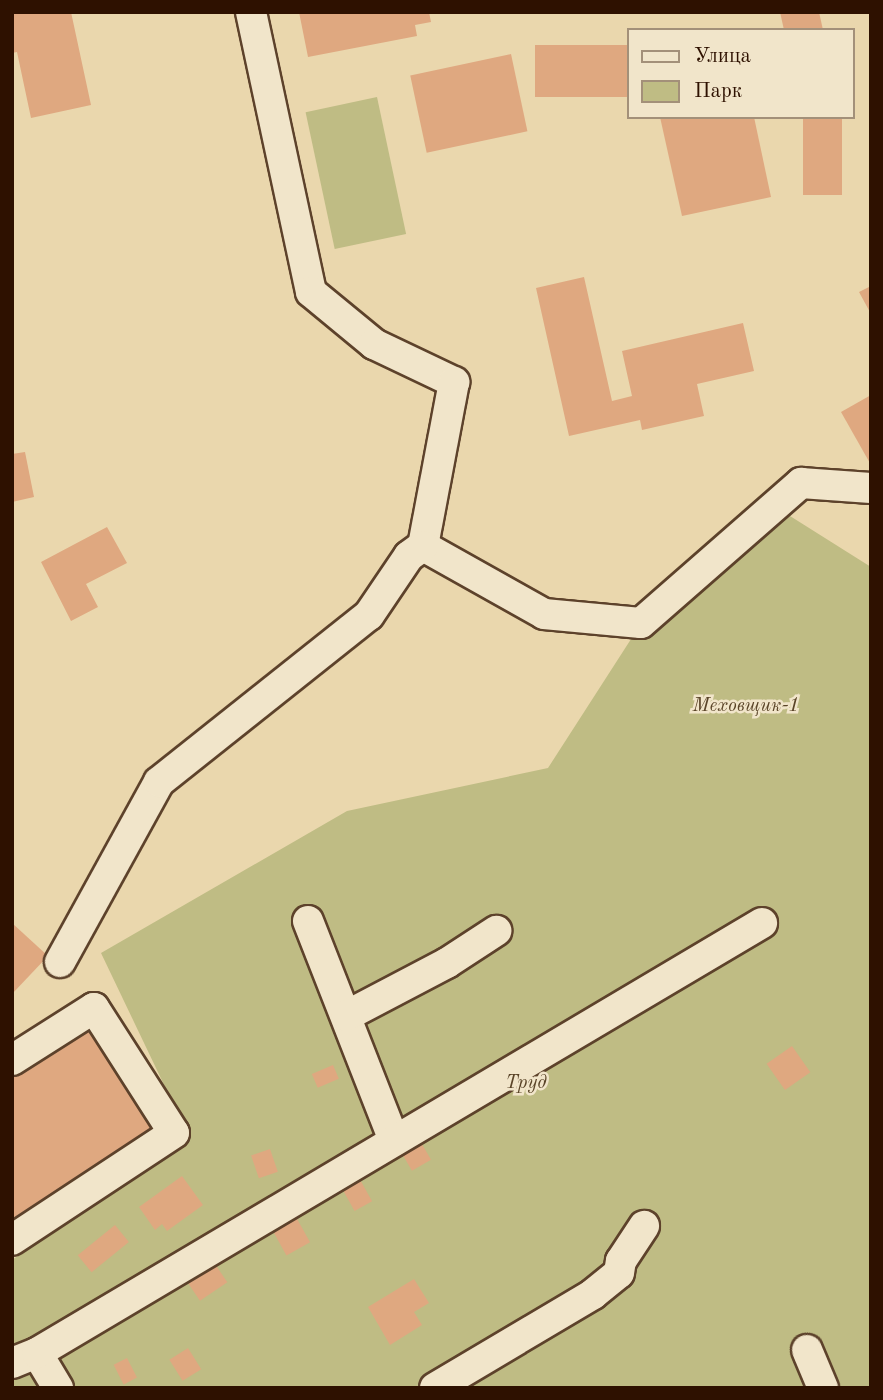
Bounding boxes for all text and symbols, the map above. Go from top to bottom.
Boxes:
legend [628,28,855,119]
text: Улица [694,46,751,67]
text: Парк [694,81,742,102]
park label: Меховщик-1 [692,696,800,718]
park label: Труд [505,1073,547,1095]

